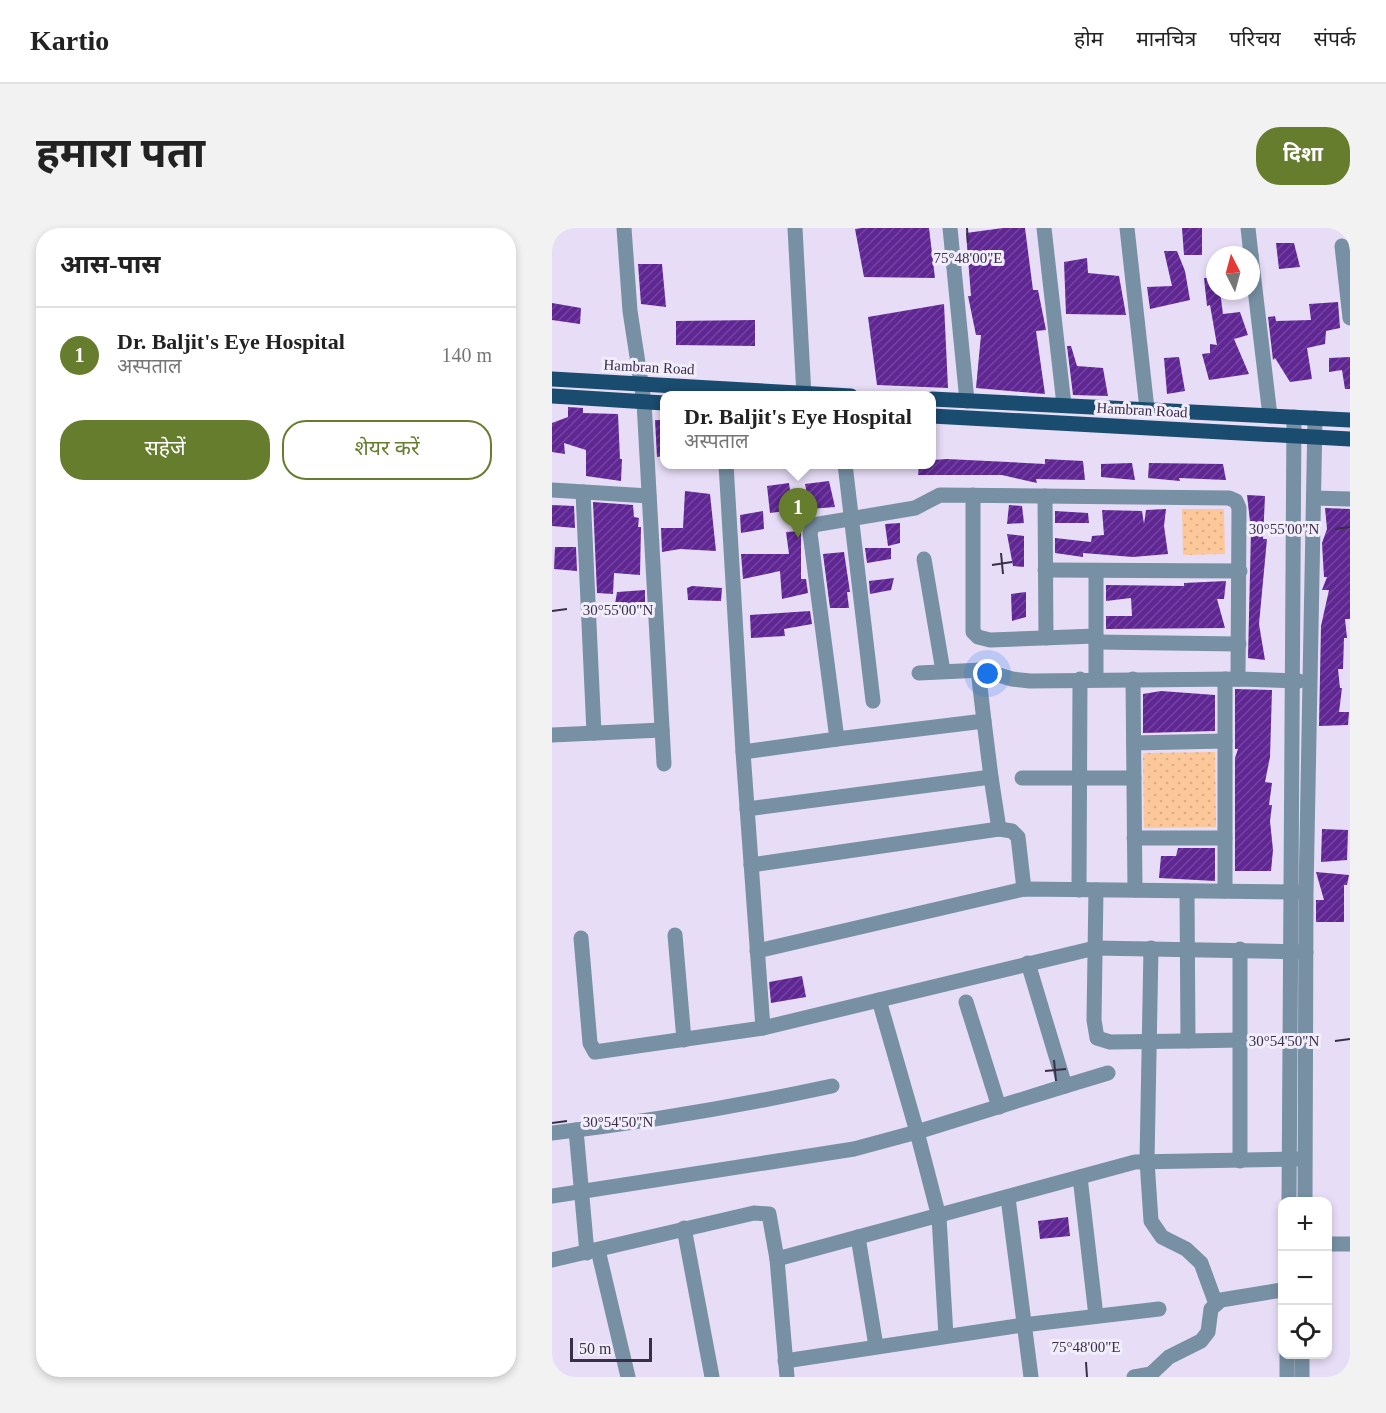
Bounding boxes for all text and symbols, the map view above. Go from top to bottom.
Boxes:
text: Kartio [30,25,109,56]
text: होम [1074,27,1103,51]
text: मानचित्र [1136,27,1196,51]
text: परिचय [1229,27,1281,51]
text: संपर्क [1314,27,1356,51]
button: दिशा [1256,127,1350,185]
text: हमारा पता [36,130,205,176]
north arrow [1206,246,1260,300]
text: आस-पास [60,250,160,279]
text: 75°48'00"E [934,250,1003,266]
text: Dr. Baljit's Eye Hospital [117,329,345,354]
text: 1 [75,344,85,366]
text: 140 m [441,344,492,366]
text: अस्पताल [117,355,182,377]
street label: Hambran Road [603,357,695,377]
popup [660,391,936,469]
street label: Hambran Road [1096,400,1188,420]
text: Dr. Baljit's Eye Hospital [684,404,912,429]
button: सहेजें [60,420,270,480]
button: शेयर करें [282,420,492,480]
text: अस्पताल [684,430,749,452]
pin: 1 [778,488,818,538]
text: 30°55'00"N [1249,521,1319,537]
text: 30°55'00"N [583,602,653,618]
your location [973,659,1002,688]
text: 30°54'50"N [1249,1033,1319,1049]
text: 30°54'50"N [583,1114,653,1130]
map controls [1278,1197,1332,1359]
button: + [1278,1197,1332,1251]
button: − [1278,1251,1332,1305]
button: locate [1278,1305,1332,1359]
scale bar [570,1335,652,1362]
text: 75°48'00"E [1052,1339,1121,1355]
text: 50 m [579,1340,611,1357]

